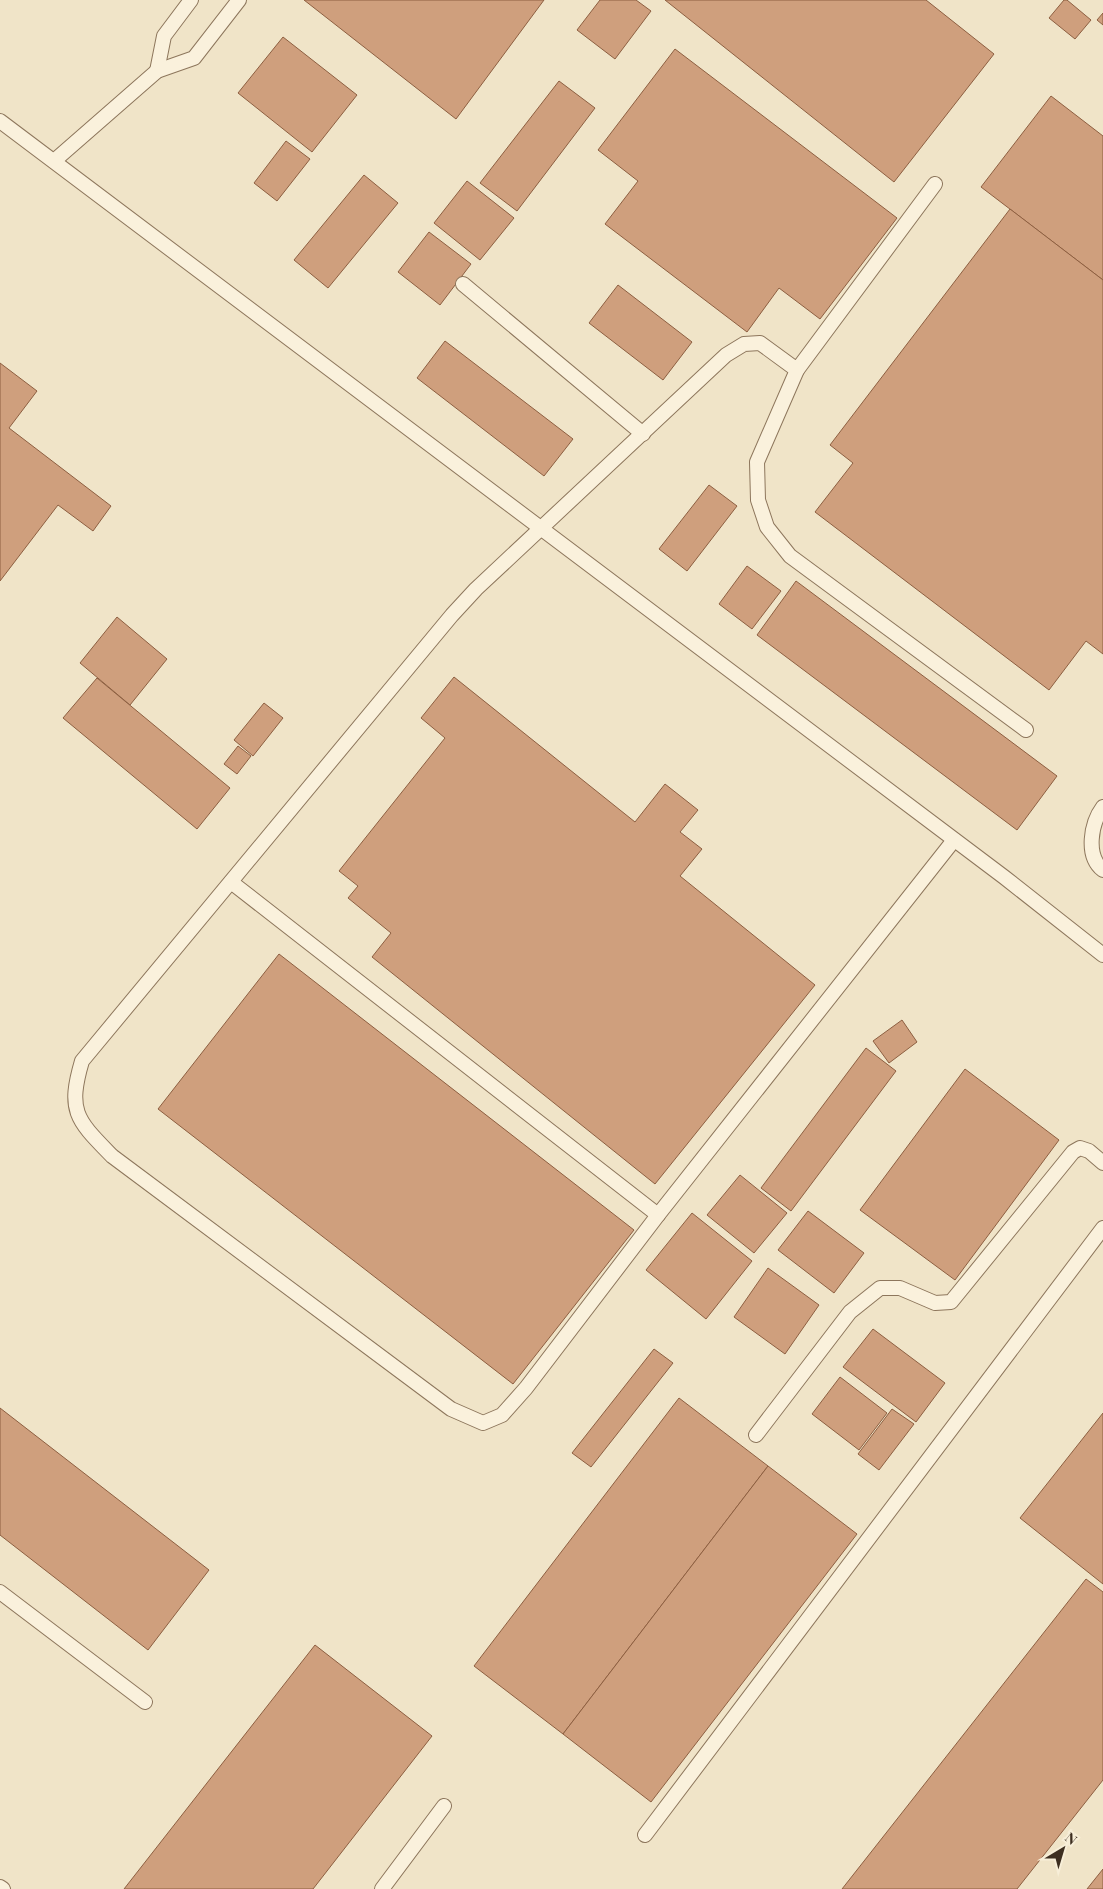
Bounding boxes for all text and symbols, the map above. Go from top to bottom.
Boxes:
north arrow [1038,1824,1088,1874]
text: N [1061,1828,1081,1849]

